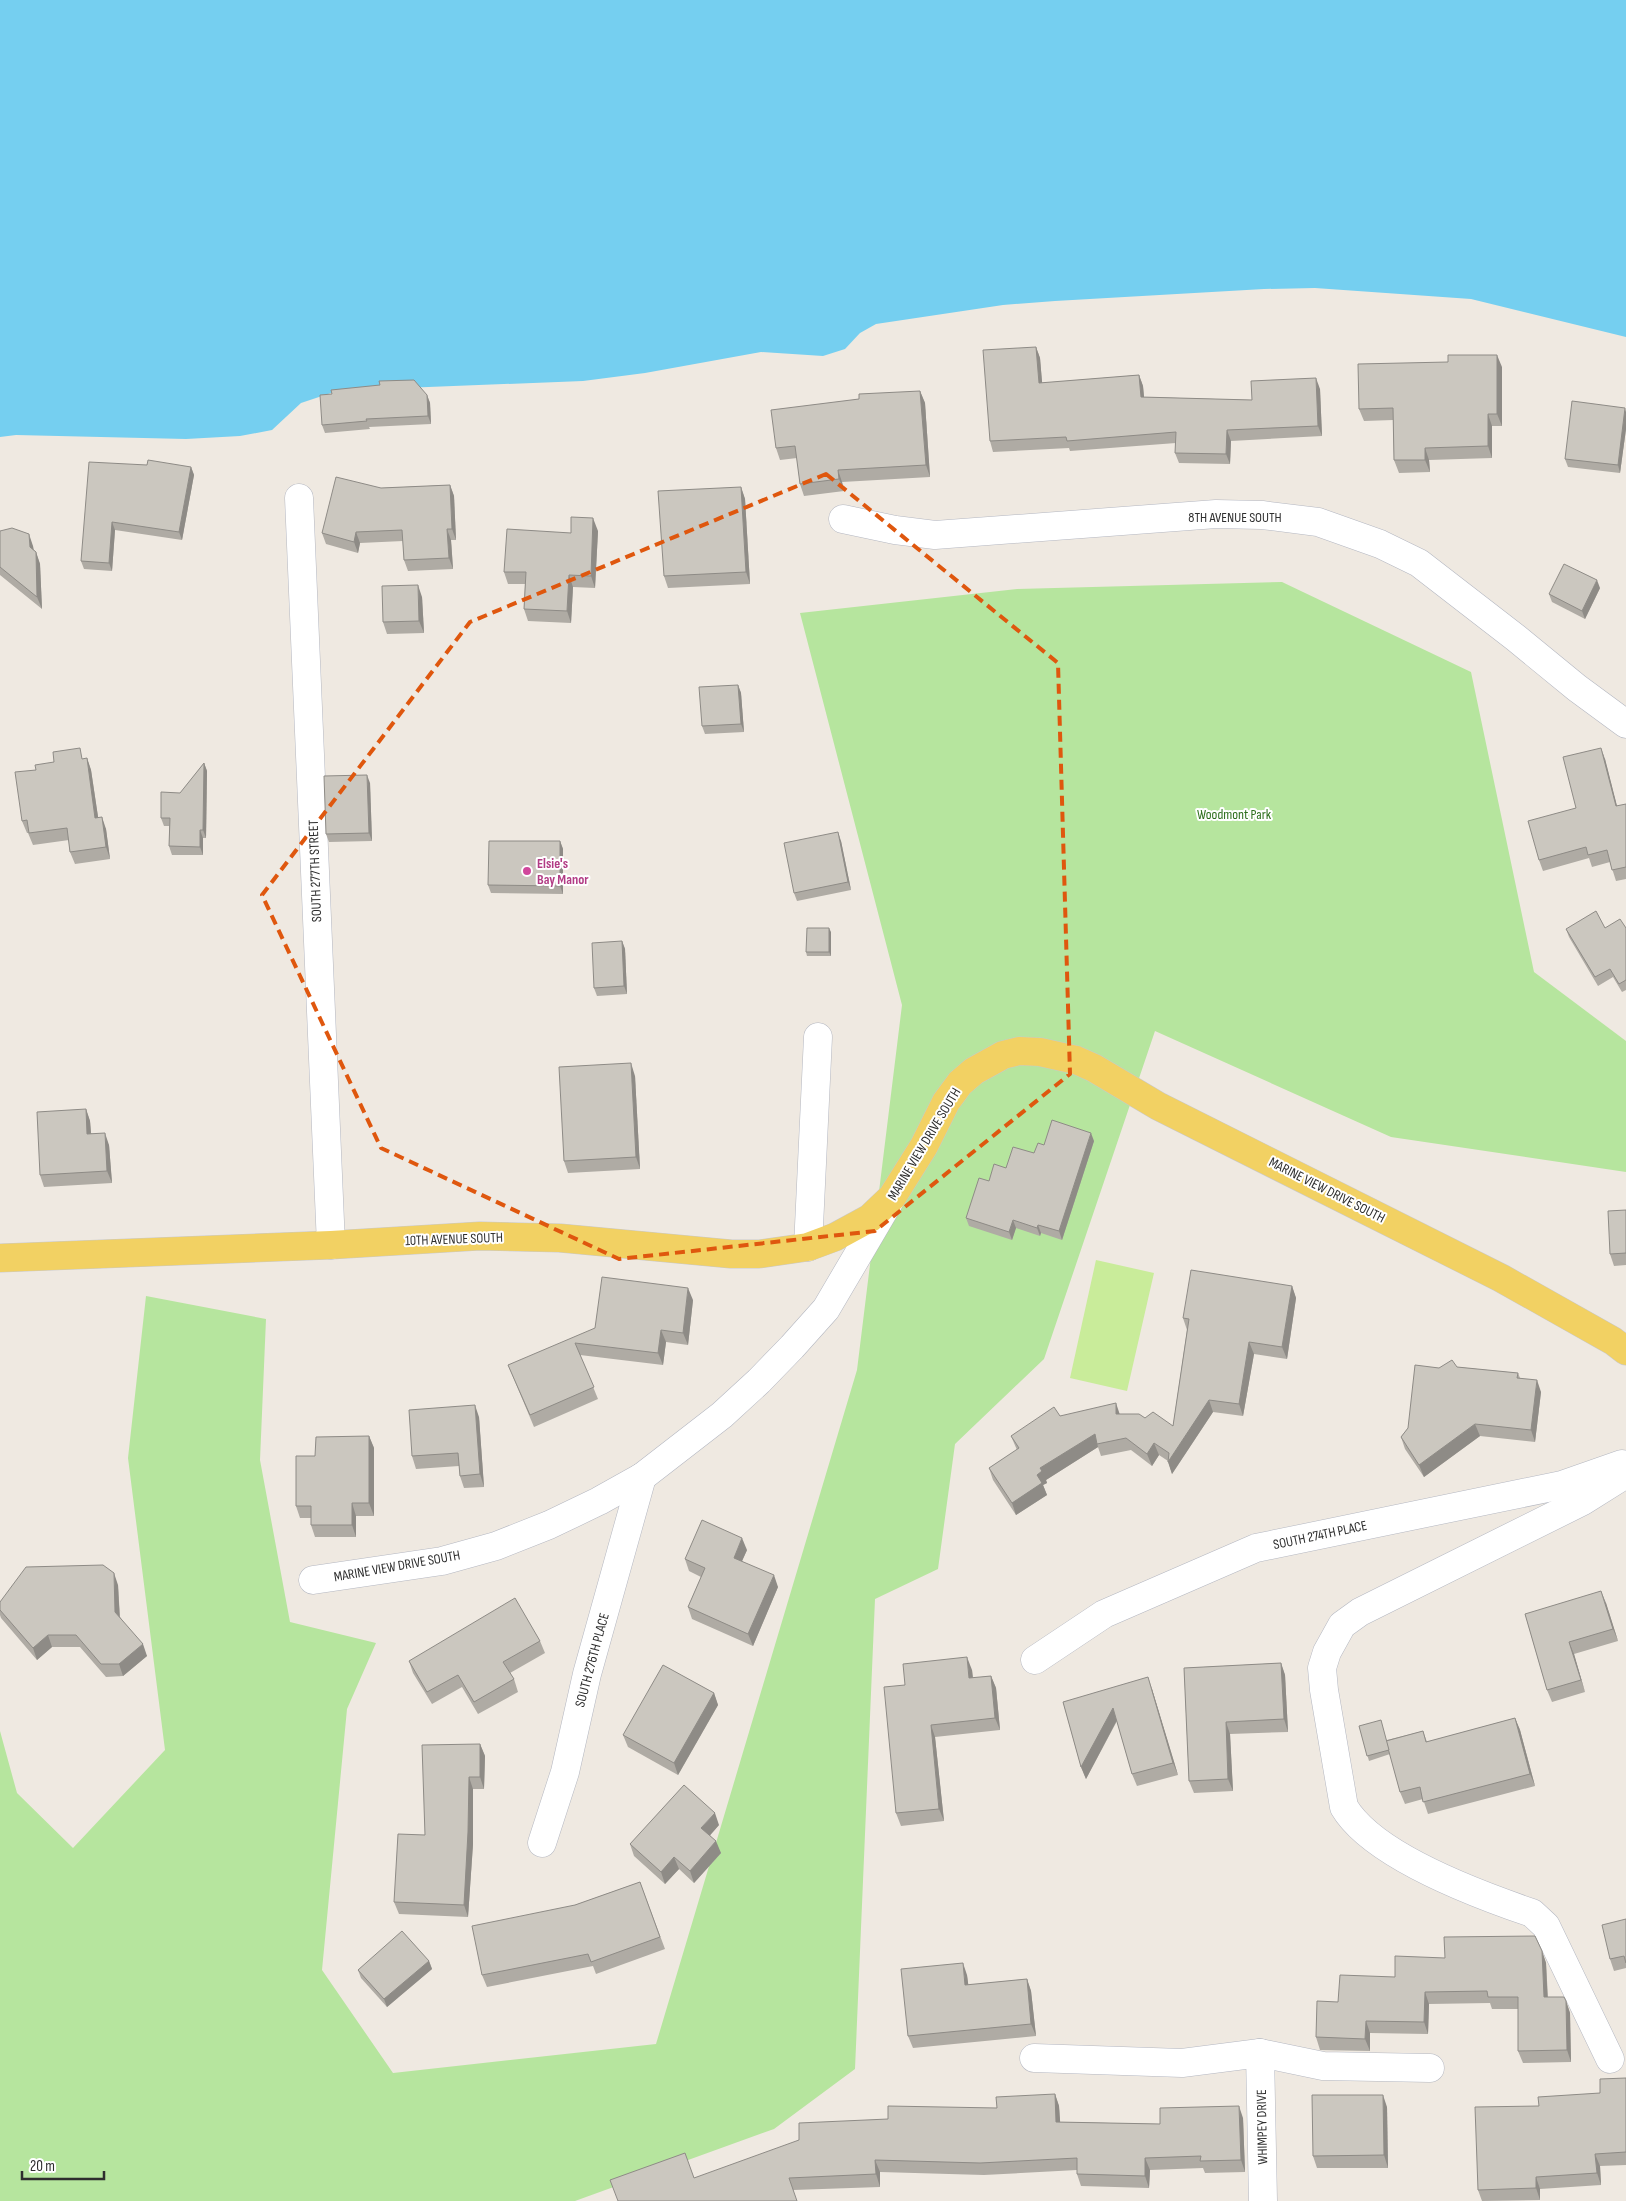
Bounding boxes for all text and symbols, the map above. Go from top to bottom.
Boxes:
street label: 8TH AVENUE SOUTH [1188,509,1282,526]
park label: Woodmont Park [1197,806,1272,823]
street label: SOUTH 277TH STREET [305,819,325,923]
place label: Elsie's Bay Manor [537,855,589,888]
marker: Elsie's Bay Manor [521,865,533,877]
street label: MARINE VIEW DRIVE SOUTH [884,1085,964,1203]
street label: MARINE VIEW DRIVE SOUTH [1266,1153,1388,1227]
street label: 10TH AVENUE SOUTH [405,1229,503,1249]
street label: SOUTH 274TH PLACE [1272,1517,1369,1553]
street label: MARINE VIEW DRIVE SOUTH [332,1547,462,1585]
street label: SOUTH 276TH PLACE [571,1611,613,1709]
street label: WHIMPEY DRIVE [1253,2089,1271,2165]
scale bar [22,2148,105,2180]
text: 20 m [30,2157,55,2176]

